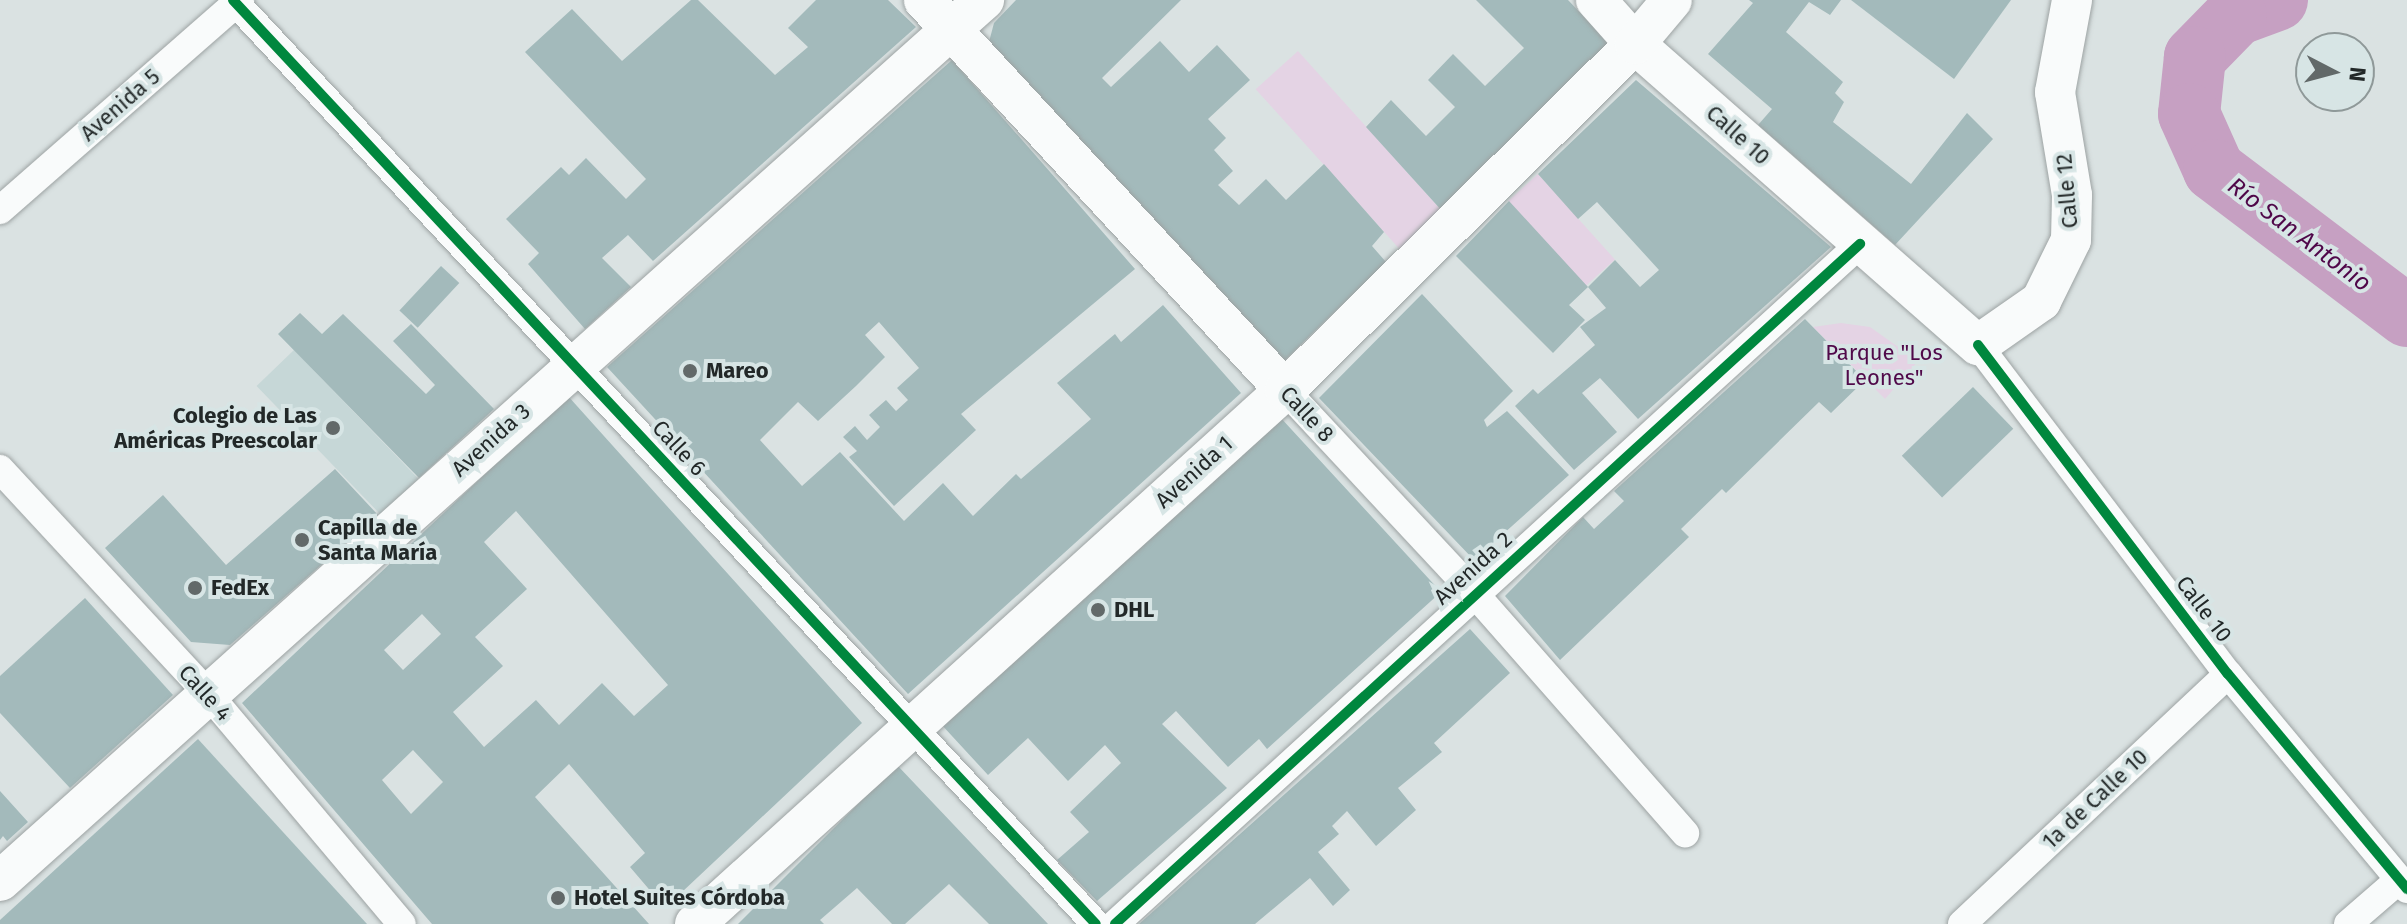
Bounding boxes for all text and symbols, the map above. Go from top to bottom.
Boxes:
north arrow [2295,32,2375,112]
street label: Avenida 5 [75,63,165,147]
text: N [2343,66,2372,83]
street label: Calle 10 [1701,100,1775,170]
street label: Calle 12 [2051,153,2083,229]
water label: Río San Antonio [2222,172,2376,298]
park label: Parque "Los Leones" [1825,339,1943,390]
place label: Mareo [706,358,769,384]
marker: Mareo [681,362,699,380]
street label: Calle 8 [1275,381,1339,447]
street label: Avenida 3 [446,398,536,482]
place label: Colegio de Las Américas Preescolar [114,402,317,454]
street label: Calle 6 [647,415,711,481]
marker: Colegio de Las Américas Preescolar [324,419,342,437]
street label: Avenida 1 [1150,430,1238,514]
place label: Capilla de Santa María [318,514,437,566]
street label: Avenida 2 [1428,526,1518,610]
marker: Capilla de Santa María [293,531,311,549]
street label: Calle 10 [2171,571,2237,647]
place label: FedEx [211,575,269,601]
marker: FedEx [186,579,204,597]
place label: DHL [1114,597,1154,623]
marker: DHL [1089,601,1107,619]
street label: Calle 4 [173,660,237,726]
street label: 1a de Calle 10 [2037,743,2153,855]
place label: Hotel Suites Córdoba [574,885,785,911]
marker: Hotel Suites Córdoba [549,889,567,907]

